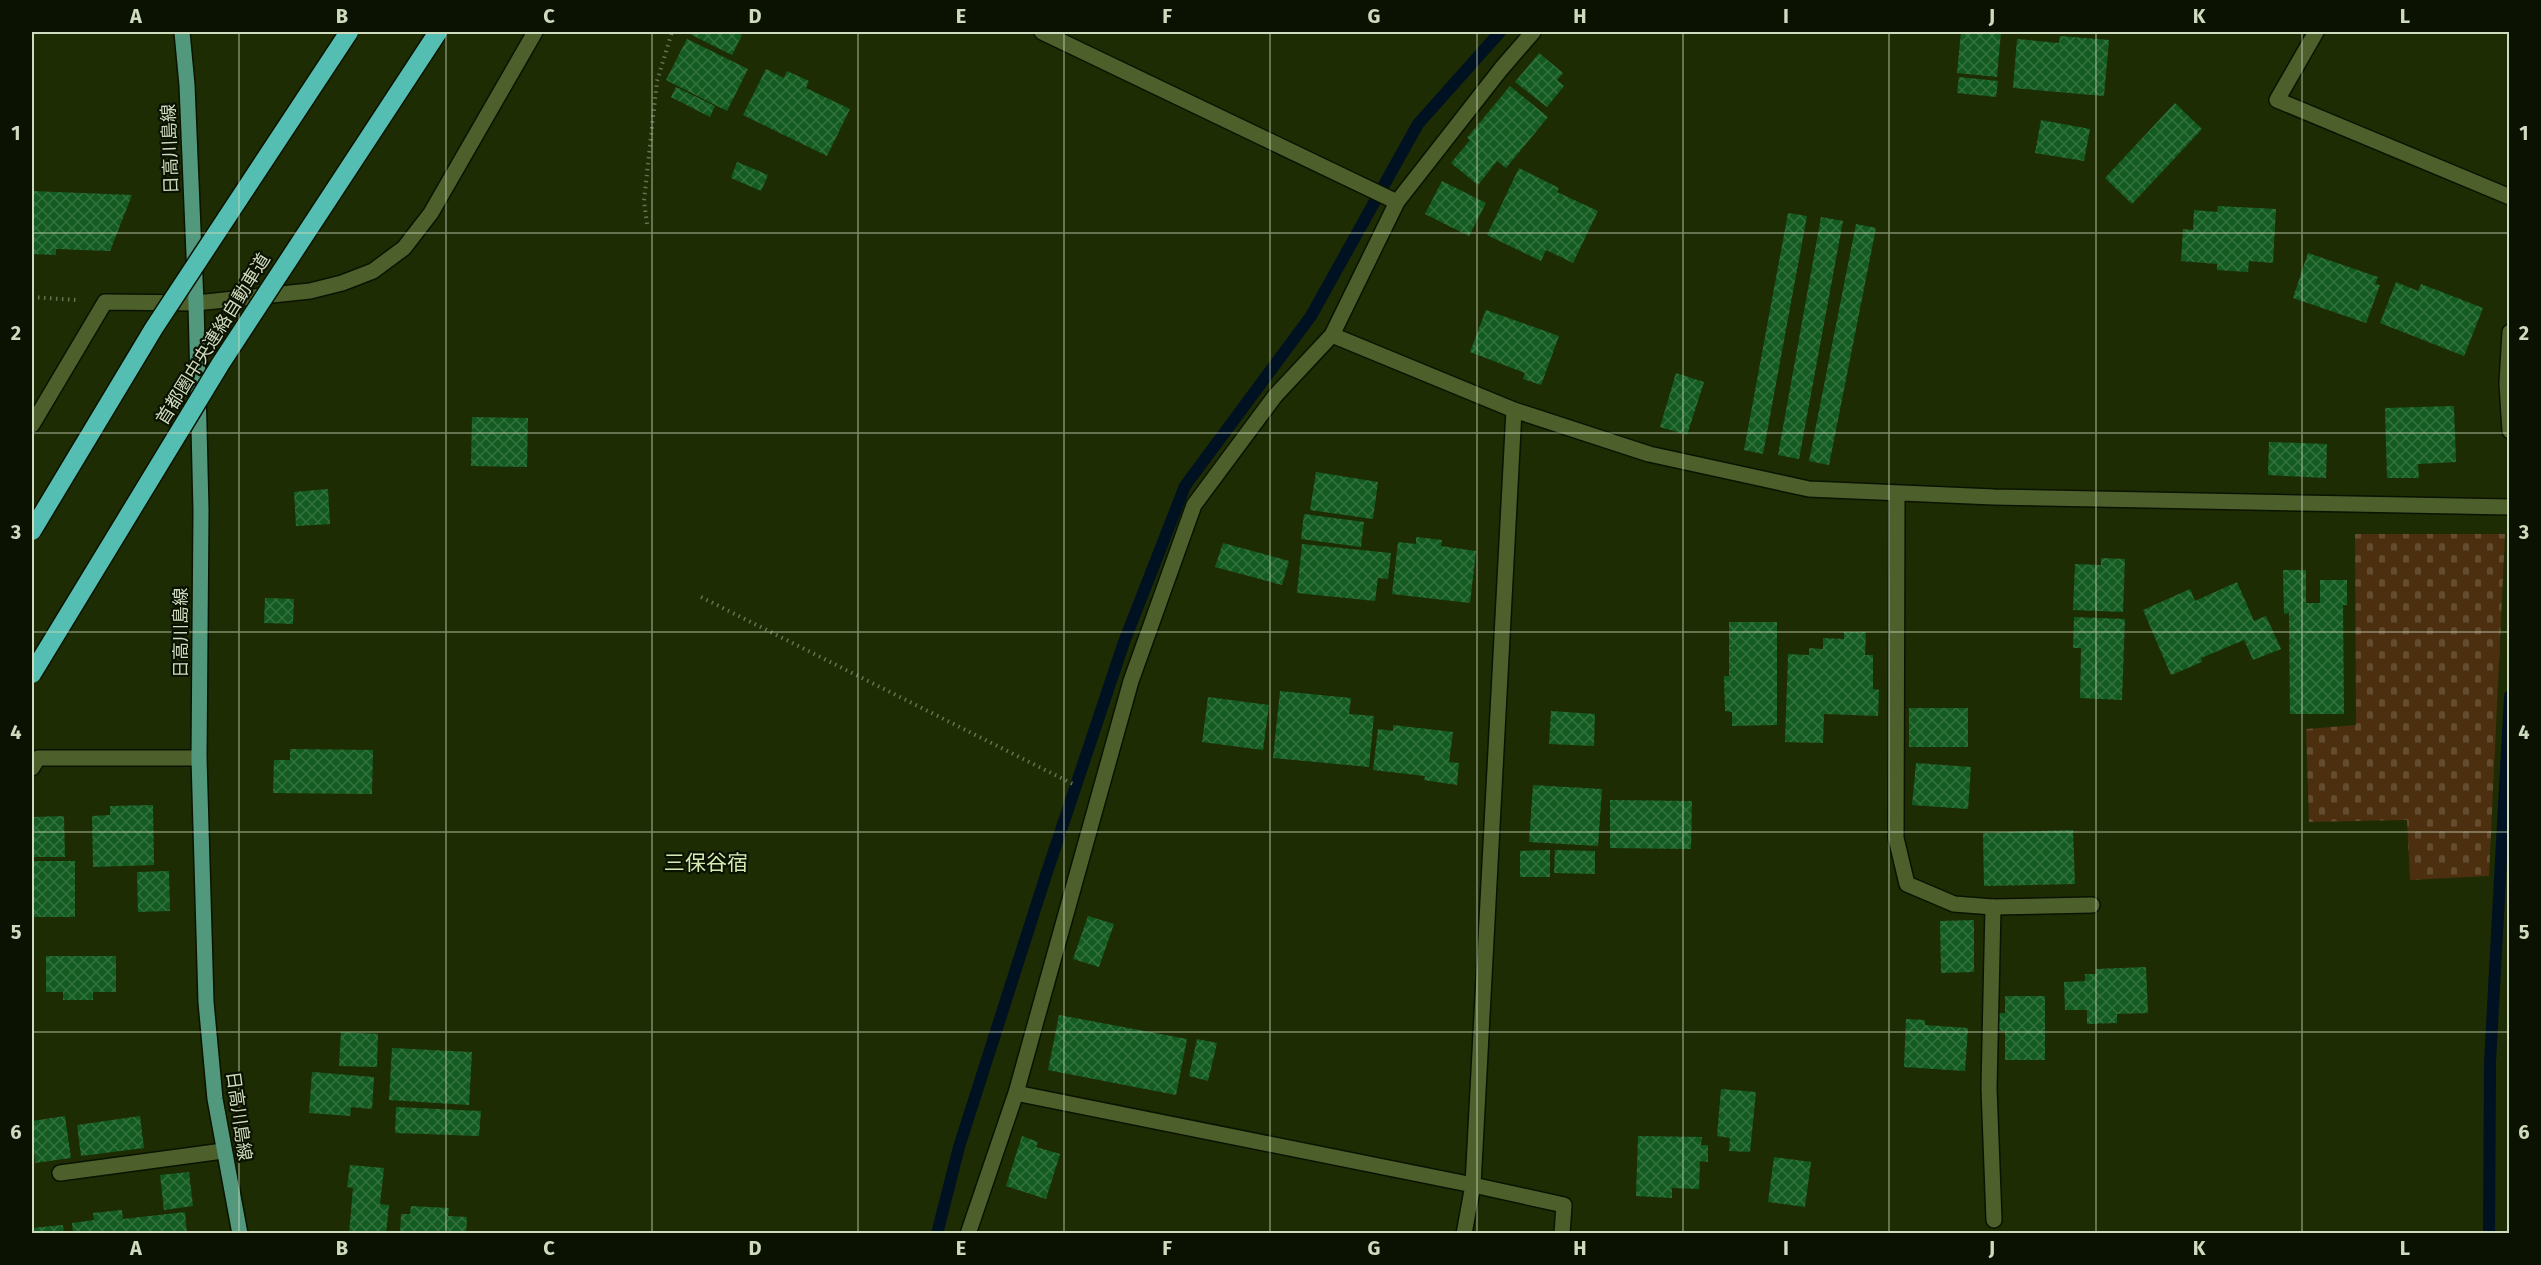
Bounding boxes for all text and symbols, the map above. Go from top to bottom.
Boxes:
text: A [129,4,143,28]
text: B [336,4,348,28]
text: C [543,4,555,28]
text: D [748,4,762,28]
text: E [956,4,966,28]
text: F [1162,4,1172,28]
text: G [1368,4,1380,28]
text: H [1573,4,1587,28]
text: I [1783,4,1789,28]
text: J [1988,4,1995,28]
text: K [2193,4,2206,28]
text: L [2400,4,2410,28]
street label: 日高川島線 [157,104,183,194]
text: 1 [11,121,21,145]
text: 1 [2519,121,2529,145]
street label: 首都圏中央連絡自動車道 [151,249,275,429]
text: 2 [11,321,21,345]
text: 2 [2519,321,2529,345]
text: 3 [10,520,21,544]
text: 3 [2518,520,2529,544]
street label: 日高川島線 [170,588,192,678]
text: 4 [10,720,22,744]
text: 4 [2518,720,2530,744]
district label: 三保谷宿 [664,850,748,876]
text: 5 [11,920,22,944]
text: 5 [2519,920,2530,944]
street label: 日高川島線 [222,1070,256,1162]
text: 6 [10,1120,22,1144]
text: 6 [2518,1120,2530,1144]
text: A [129,1236,143,1260]
text: B [336,1236,348,1260]
text: C [543,1236,555,1260]
text: D [748,1236,762,1260]
text: E [956,1236,966,1260]
text: F [1162,1236,1172,1260]
text: G [1368,1236,1380,1260]
text: H [1573,1236,1587,1260]
text: I [1783,1236,1789,1260]
text: J [1988,1236,1995,1260]
text: K [2193,1236,2206,1260]
text: L [2400,1236,2410,1260]

